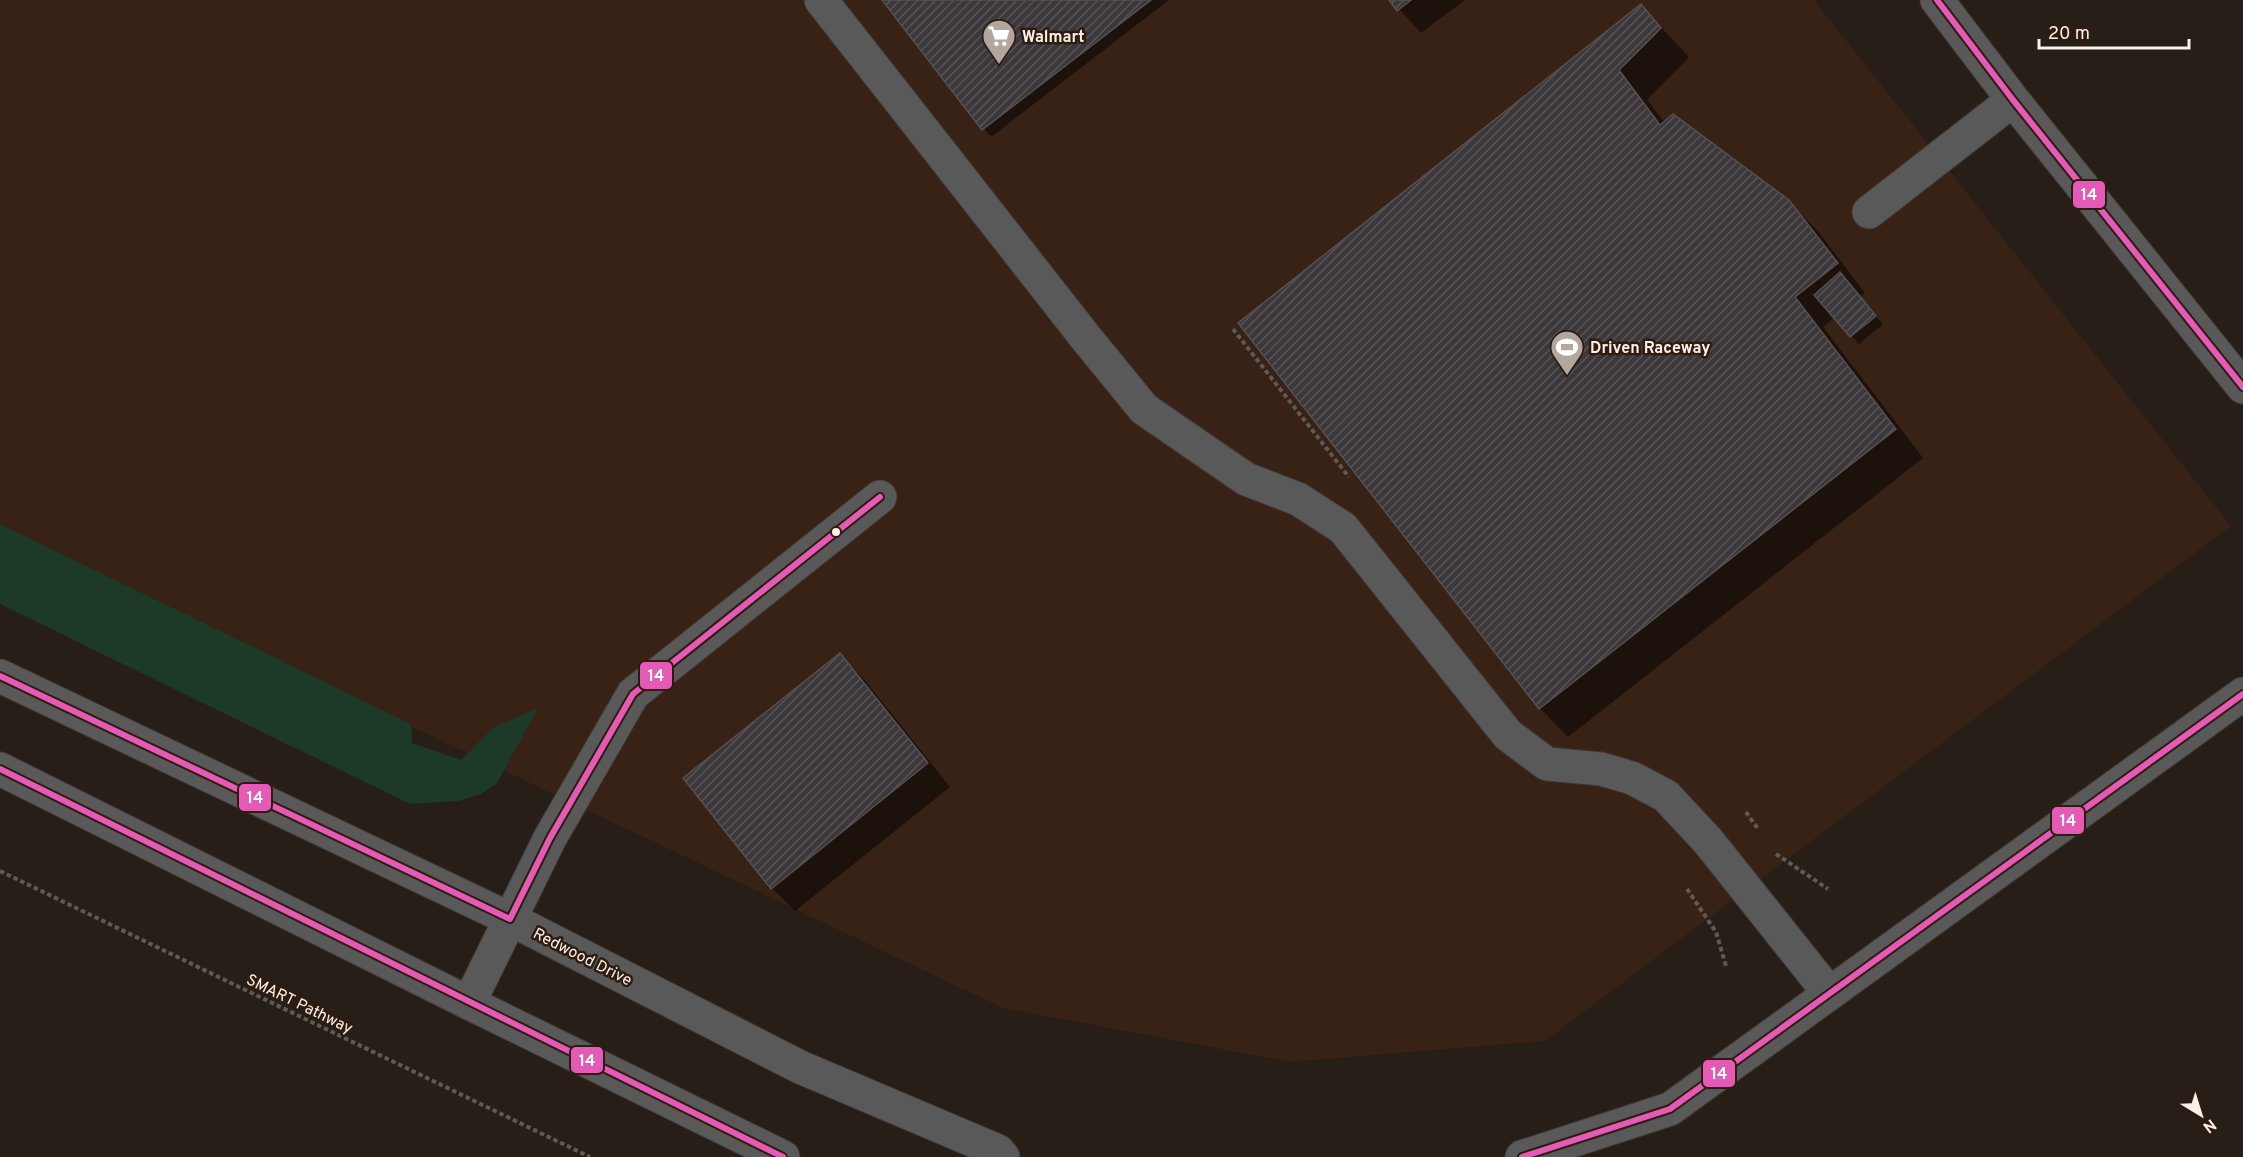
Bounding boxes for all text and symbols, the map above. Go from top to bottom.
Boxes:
scale bar [2039,12,2189,50]
supermarket icon: Walmart [981,18,1017,65]
text: 20 m [2048,23,2090,46]
place label: Walmart [1022,28,1085,48]
line badge: 14 [2072,180,2106,209]
text: 14 [2081,186,2097,206]
sports icon: Driven Raceway [1549,329,1585,376]
place label: Driven Raceway [1590,339,1710,359]
unlabelled marker [830,526,842,538]
line badge: 14 [639,661,673,690]
text: 14 [648,667,664,687]
line badge: 14 [238,783,272,812]
text: 14 [247,789,263,809]
line badge: 14 [2051,806,2085,835]
text: 14 [2060,812,2076,832]
street label: Redwood Drive [529,924,635,991]
street label: SMART Pathway [243,970,356,1039]
line badge: 14 [570,1046,604,1074]
text: 14 [579,1052,595,1072]
line badge: 14 [1702,1059,1736,1088]
text: 14 [1711,1065,1727,1085]
north arrow [2171,1085,2231,1145]
text: N [2198,1114,2220,1137]

